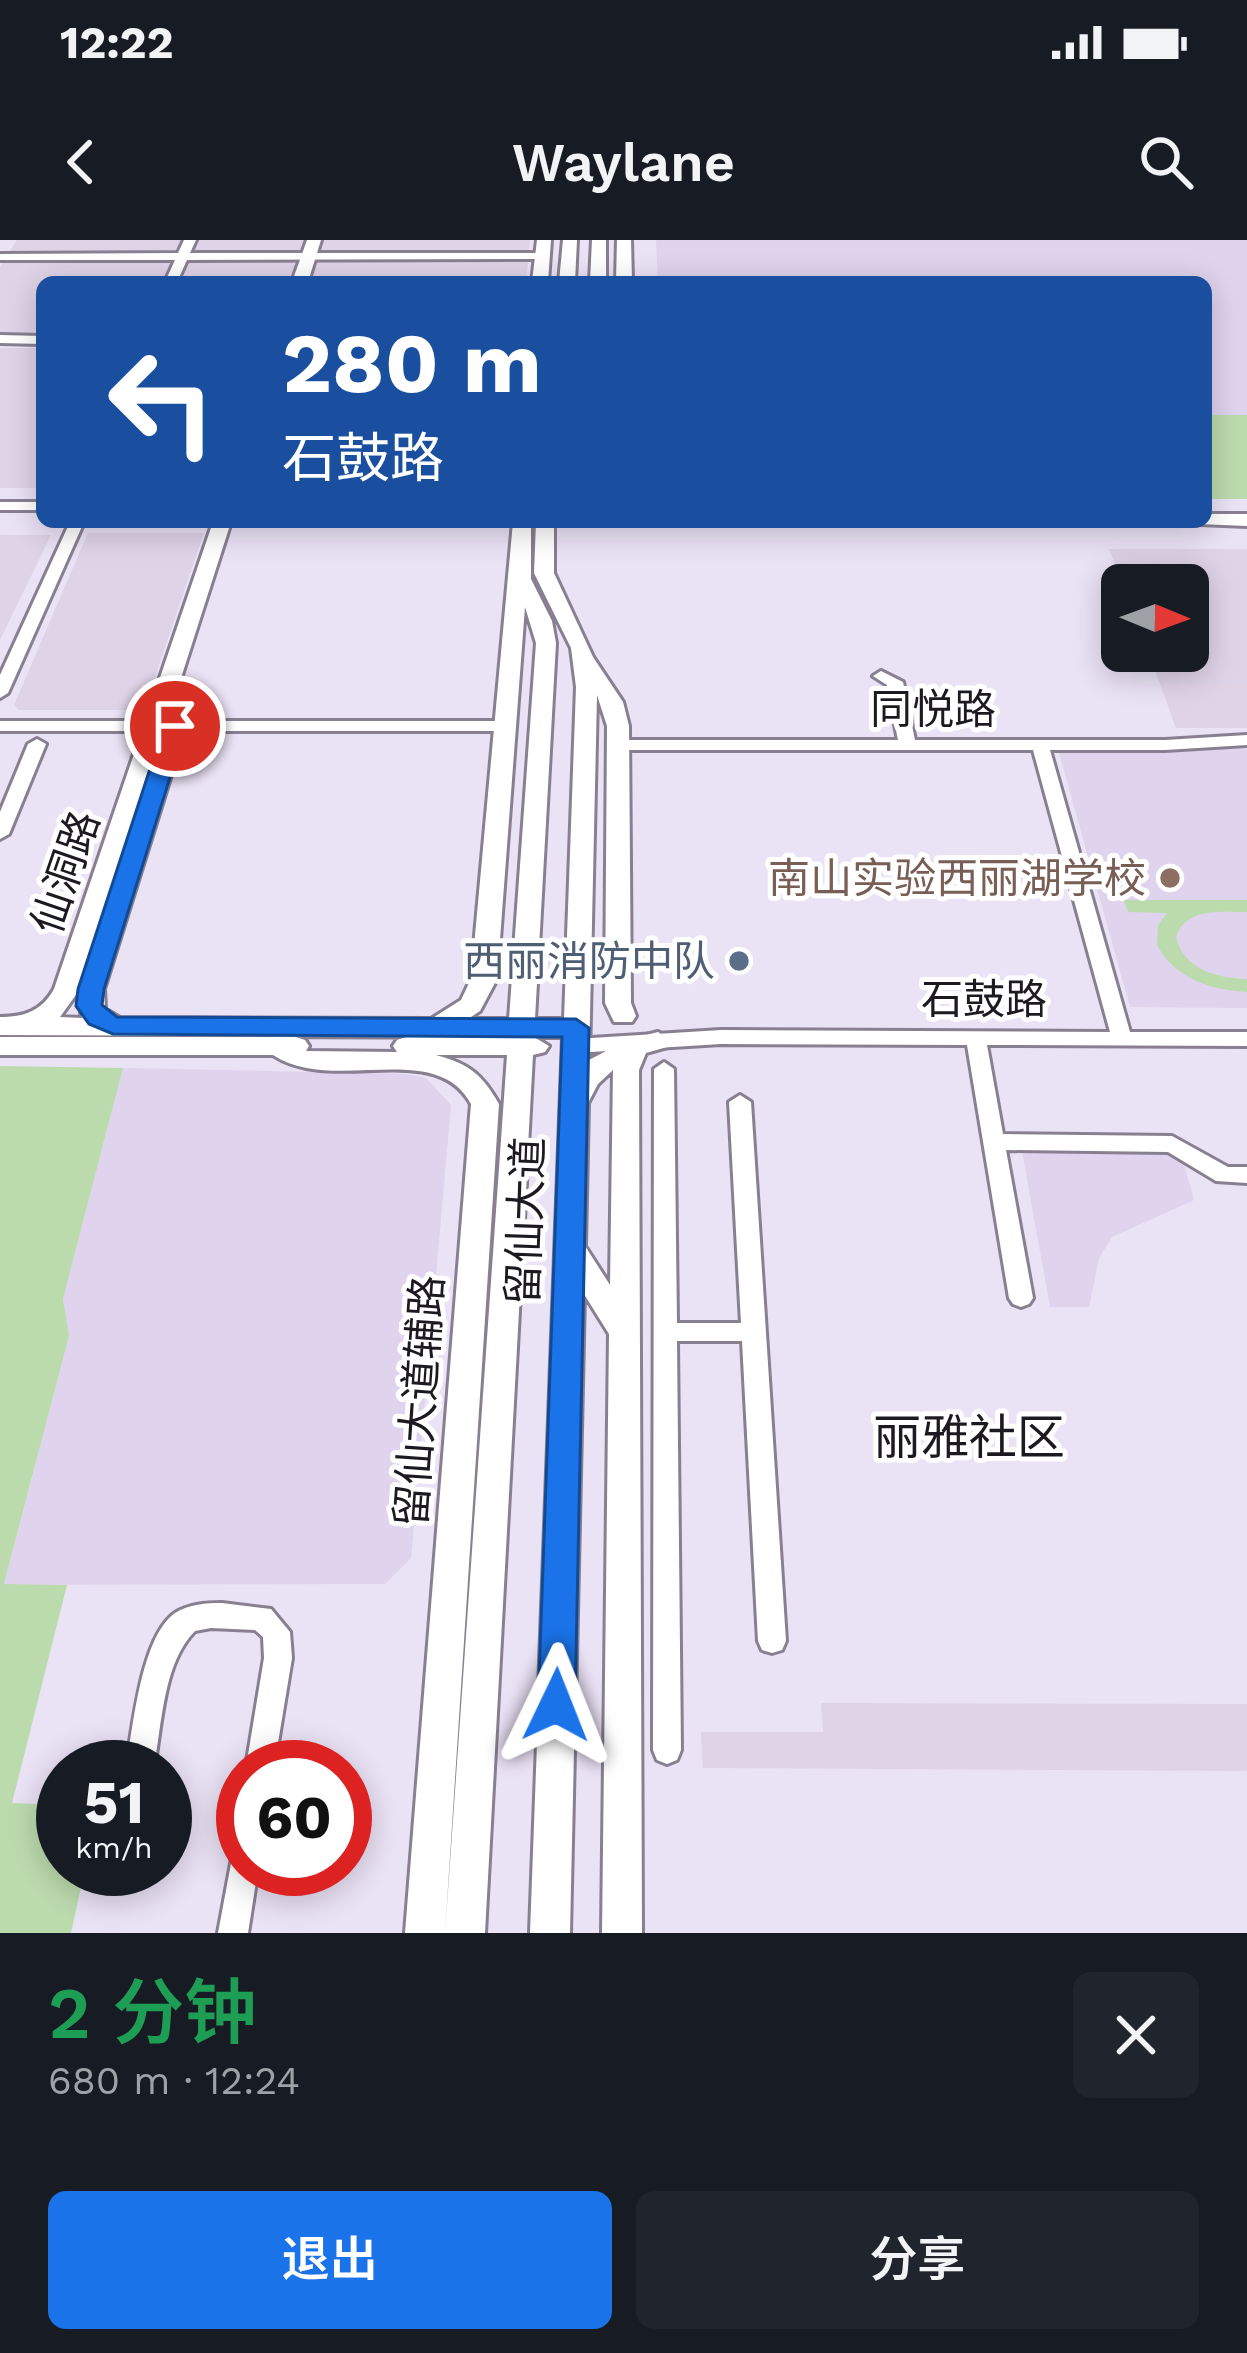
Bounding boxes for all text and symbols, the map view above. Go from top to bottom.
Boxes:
text: 12:22 [60,16,173,69]
icon: back [48,129,114,195]
icon: search [1133,129,1199,195]
text: Waylane [512,131,735,194]
text: 280 m [282,314,542,412]
icon: left [84,324,240,480]
text: 石鼓路 [282,427,444,490]
north arrow [1101,564,1209,672]
map controls [1101,564,1209,672]
pin [124,675,226,777]
street label: 同悦路 [870,685,996,734]
icon: arrive [142,693,208,759]
street label: 仙洞路 [22,805,109,940]
place label: 南山实验西丽湖学校 [768,854,1146,903]
marker: 南山实验西丽湖学校 [1157,865,1183,891]
place label: 西丽消防中队 [463,937,715,986]
marker: 西丽消防中队 [726,948,752,974]
street label: 石鼓路 [921,975,1047,1024]
street label: 留仙大道 [498,1136,553,1306]
street label: 留仙大道辅路 [386,1274,453,1528]
district label: 丽雅社区 [873,1409,1065,1466]
position arrow [493,1642,619,1768]
speed limit sign: 60 [216,1740,372,1896]
text: 51 [84,1767,144,1838]
text: km/h [75,1830,153,1865]
text: 2 分钟 [48,1971,257,2055]
button: close [1073,1972,1199,2098]
text: 680 m · 12:24 [48,2058,300,2103]
button: 退出 [48,2191,612,2329]
button: 分享 [636,2191,1199,2329]

